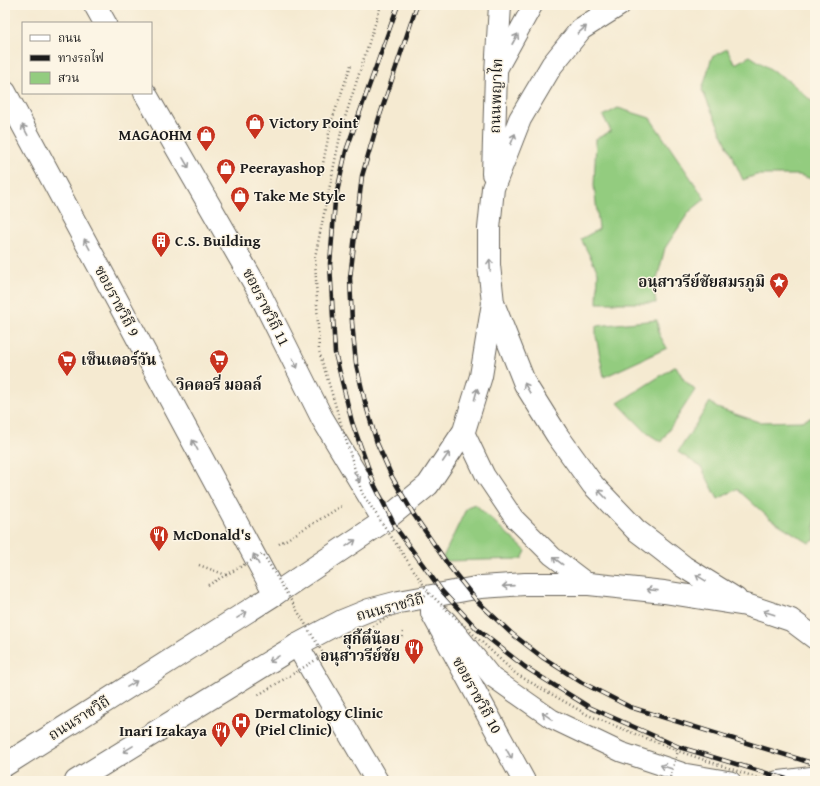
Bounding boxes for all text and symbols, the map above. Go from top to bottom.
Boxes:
legend [22,22,152,94]
one-way arrow [577,25,587,34]
text: ถนน [58,29,81,46]
one-way arrow [511,33,519,45]
text: ทางรถไฟ [58,49,104,66]
street label: ถนนพญาไท [484,58,507,134]
text: สวน [58,69,80,86]
shop icon: Victory Point [244,112,266,140]
place label: Victory Point [269,112,358,133]
one-way arrow [21,124,29,136]
place label: MAGAOHM [119,124,192,145]
shop icon: MAGAOHM [195,124,217,152]
one-way arrow [509,133,517,145]
one-way arrow [182,157,190,169]
shop icon: Peerayashop [215,157,237,185]
place label: Peerayashop [240,157,325,178]
shop icon: Take Me Style [229,185,251,213]
place label: Take Me Style [254,185,346,206]
building icon: C.S. Building [150,230,172,258]
place label: C.S. Building [175,230,260,251]
one-way arrow [82,238,90,250]
one-way arrow [486,259,493,272]
street label: ซอยราชวิถี 9 [90,261,145,340]
street label: ซอยราชวิถี 11 [238,264,295,349]
place label: อนุสาวรีย์ชัยสมรภูมิ [638,271,765,293]
place icon: อนุสาวรีย์ชัยสมรภูมิ [768,271,790,299]
supermarket icon: วิคตอรี่ มอลล์ [208,348,230,376]
supermarket icon: เซ็นเตอร์วัน [56,349,78,377]
place label: เซ็นเตอร์วัน [81,349,156,370]
one-way arrow [291,357,299,369]
place label: วิคตอรี่ มอลล์ [176,374,263,395]
one-way arrow [523,382,531,394]
one-way arrow [473,388,480,401]
one-way arrow [190,439,198,451]
one-way arrow [442,452,450,463]
one-way arrow [354,471,362,483]
one-way arrow [597,489,607,499]
restaurant icon: McDonald's [148,524,170,552]
place label: McDonald's [173,524,251,545]
one-way arrow [345,539,356,547]
one-way arrow [252,554,260,566]
one-way arrow [553,556,564,565]
one-way arrow [695,573,707,581]
one-way arrow [502,582,515,589]
street label: ถนนราชวิถี [354,587,426,626]
one-way arrow [646,587,659,594]
one-way arrow [762,609,775,616]
one-way arrow [236,610,248,618]
place label: สุกี้ตี๋น้อย อนุสาวรีย์ชัย [320,628,400,667]
restaurant icon: สุกี้ตี๋น้อย อนุสาวรีย์ชัย [403,637,425,665]
street label: ซอยราชวิถี 10 [448,652,507,737]
one-way arrow [269,655,280,663]
one-way arrow [127,680,138,689]
street label: ถนนราชวิถี [44,690,114,745]
place label: Dermatology Clinic (Piel Clinic) [255,702,383,740]
hospital icon: Dermatology Clinic (Piel Clinic) [230,711,252,739]
one-way arrow [541,712,552,720]
place label: Inari Izakaya [119,720,207,741]
restaurant icon: Inari Izakaya [210,720,232,748]
one-way arrow [122,745,134,753]
one-way arrow [505,747,513,759]
one-way arrow [660,762,672,770]

